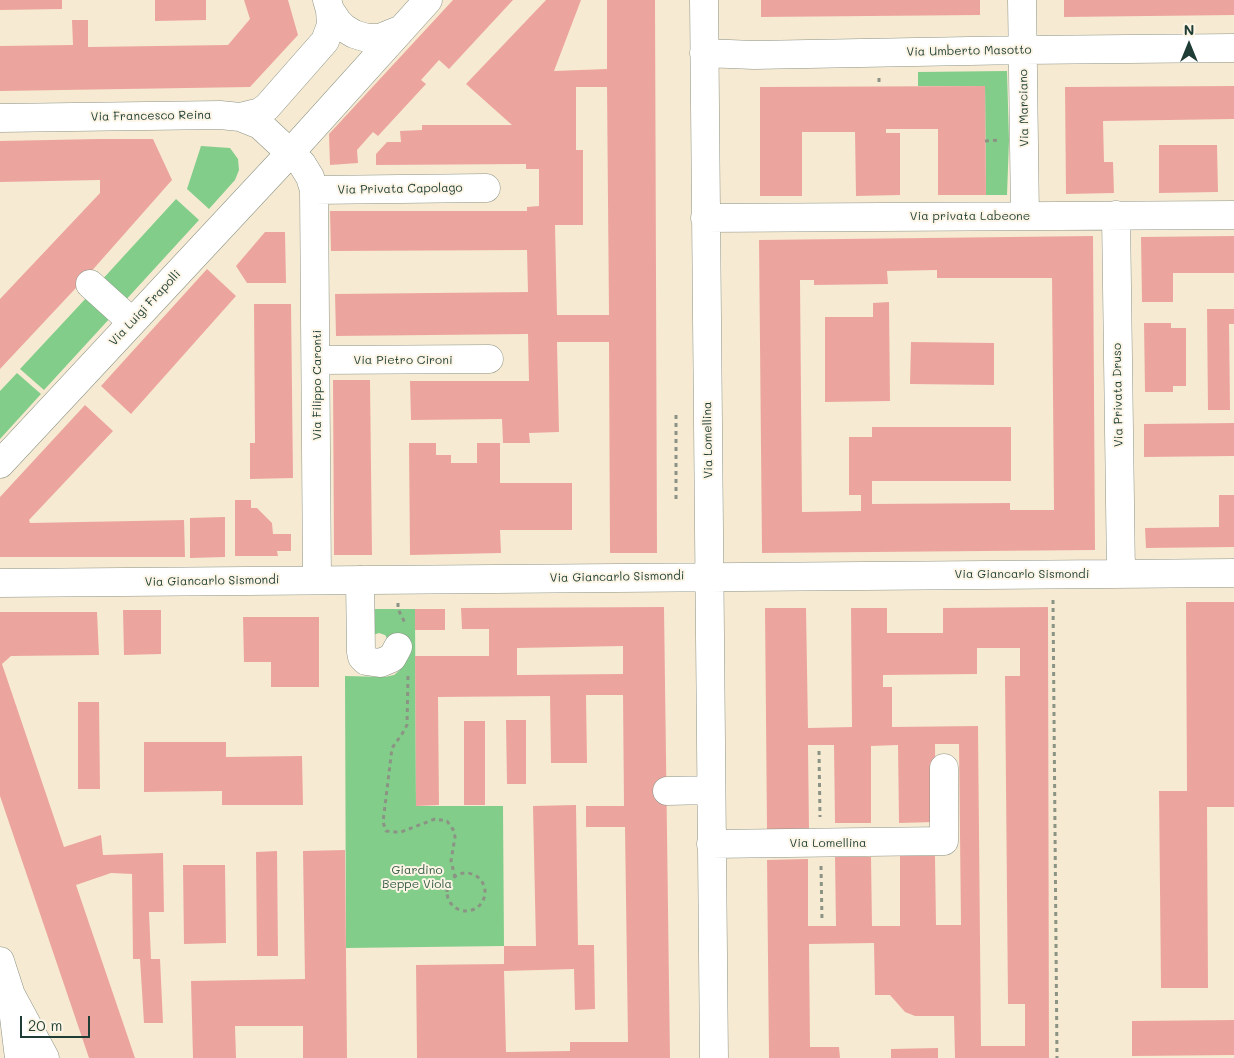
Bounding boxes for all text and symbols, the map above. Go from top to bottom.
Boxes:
north arrow [1164,20,1214,70]
text: N [1184,20,1194,39]
street label: Via Umberto Masotto [906,43,1032,59]
street label: Via Marciano [1016,69,1032,147]
street label: Via Francesco Reina [90,108,212,124]
street label: Via Privata Capolago [337,181,463,197]
street label: Via privata Labeone [910,209,1030,223]
street label: Via Luigi Frapolli [106,267,184,349]
street label: Via Filippo Caronti [310,330,324,440]
street label: Via Privata Druso [1110,343,1126,447]
street label: Via Pietro Cironi [353,353,453,367]
street label: Via Lomellina [700,401,716,479]
street label: Via Giancarlo Sismondi [955,567,1089,581]
street label: Via Giancarlo Sismondi [549,569,685,585]
street label: Via Giancarlo Sismondi [144,573,280,589]
street label: Via Lomellina [790,836,866,850]
park label: Giardino Beppe Viola [382,863,452,891]
scale bar [22,1006,92,1038]
text: 20 m [28,1015,62,1035]

